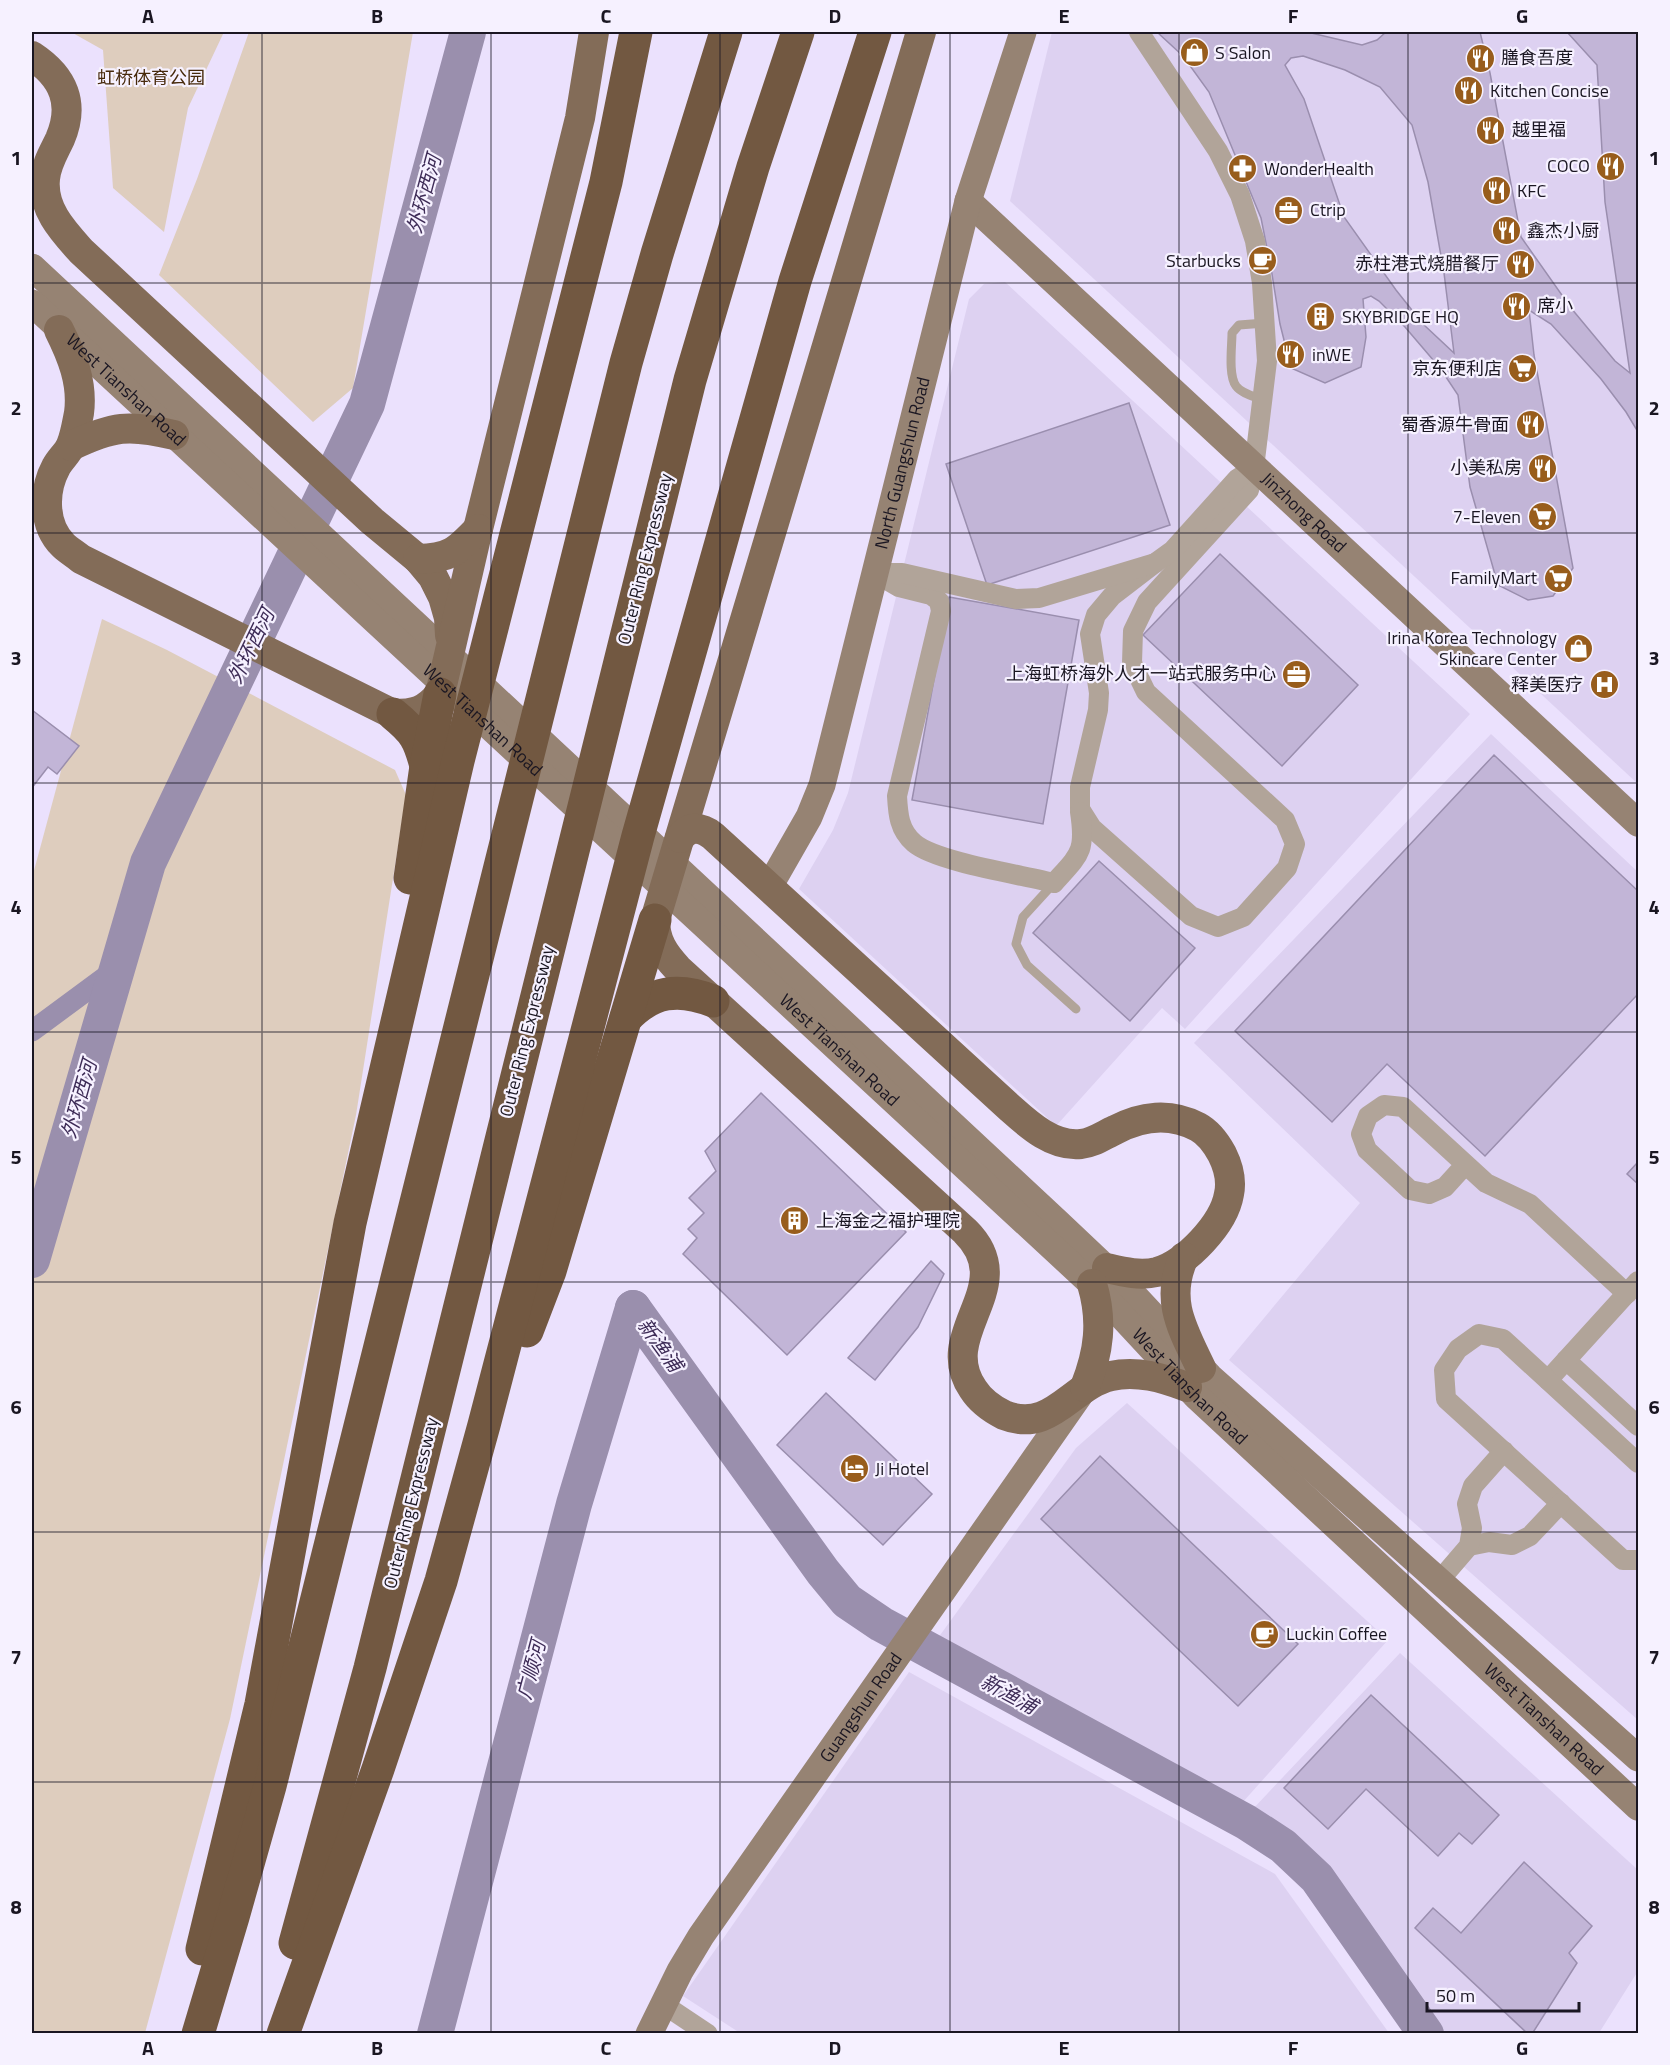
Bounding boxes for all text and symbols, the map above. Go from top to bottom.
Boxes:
text: A [142,0,154,31]
text: B [371,0,383,31]
text: C [601,0,612,31]
text: D [829,0,841,31]
text: E [1058,0,1070,31]
text: F [1288,0,1299,31]
text: G [1516,0,1528,31]
shop icon: S Salon [1178,37,1210,69]
place label: S Salon [1215,39,1271,66]
restaurant icon: 膳食吾度 [1464,42,1496,74]
place label: 膳食吾度 [1501,44,1573,71]
park label: 虹桥体育公园 [97,64,205,91]
restaurant icon: Kitchen Concise [1453,75,1485,107]
place label: Kitchen Concise [1490,77,1609,104]
restaurant icon: 越里福 [1475,114,1507,146]
place label: 越里福 [1512,116,1566,143]
text: 1 [10,142,22,173]
text: 1 [1648,142,1660,173]
water label: 外环西河 [398,147,450,237]
restaurant icon: COCO [1595,150,1627,182]
place label: COCO [1547,152,1590,179]
pharmacy icon: WonderHealth [1227,153,1259,185]
place label: WonderHealth [1264,155,1374,182]
restaurant icon: KFC [1480,175,1512,207]
place label: KFC [1517,177,1547,204]
office icon: Ctrip [1273,194,1305,226]
place label: Ctrip [1310,196,1346,223]
restaurant icon: 鑫杰小厨 [1490,215,1522,247]
place label: 鑫杰小厨 [1527,217,1599,244]
cafe icon: Starbucks [1246,245,1278,277]
place label: Starbucks [1166,247,1241,274]
restaurant icon: 赤柱港式烧腊餐厅 [1504,248,1536,280]
place label: 赤柱港式烧腊餐厅 [1355,250,1499,277]
restaurant icon: 席小 [1500,290,1532,322]
place label: 席小 [1537,292,1573,319]
building icon: SKYBRIDGE HQ [1305,301,1337,333]
place label: SKYBRIDGE HQ [1342,303,1459,330]
street label: West Tianshan Road [60,327,192,452]
restaurant icon: inWE [1275,339,1307,371]
place label: inWE [1312,341,1351,368]
supermarket icon: 京东便利店 [1507,353,1539,385]
place label: 京东便利店 [1412,355,1502,382]
street label: North Guangshun Road [867,374,937,552]
text: 2 [10,392,22,423]
text: 2 [1648,392,1660,423]
restaurant icon: 蜀香源牛骨面 [1514,409,1546,441]
place label: 蜀香源牛骨面 [1401,411,1509,438]
restaurant icon: 小美私房 [1527,452,1559,484]
place label: 小美私房 [1450,454,1522,481]
street label: Jinzhong Road [1255,466,1353,559]
street label: Outer Ring Expressway [610,470,679,647]
supermarket icon: 7-Eleven [1526,501,1558,533]
place label: 7-Eleven [1453,503,1521,530]
supermarket icon: FamilyMart [1542,562,1574,594]
place label: FamilyMart [1451,564,1538,591]
water label: 外环西河 [219,599,284,689]
place label: Irina Korea Technology Skincare Center [1387,624,1557,672]
shop icon: Irina Korea Technology Skincare Center [1562,632,1594,664]
text: 3 [10,642,22,673]
text: 3 [1648,642,1660,673]
street label: West Tianshan Road [417,657,549,782]
office icon: 上海虹桥海外人才一站式服务中心 [1281,658,1313,690]
place label: 上海虹桥海外人才一站式服务中心 [1006,660,1276,687]
hospital icon: 释美医疗 [1588,669,1620,701]
place label: 释美医疗 [1511,671,1583,698]
text: 4 [10,891,22,922]
text: 4 [1648,891,1660,922]
street label: Outer Ring Expressway [492,942,561,1119]
street label: West Tianshan Road [774,987,906,1112]
water label: 外环西河 [53,1052,106,1142]
text: 5 [10,1141,22,1172]
text: 5 [1648,1141,1660,1172]
building icon: 上海金之福护理院 [779,1205,811,1237]
place label: 上海金之福护理院 [816,1207,960,1234]
water label: 新渔浦 [630,1311,692,1381]
street label: West Tianshan Road [1126,1321,1254,1451]
text: 6 [10,1391,22,1422]
text: 6 [1648,1391,1660,1422]
street label: Outer Ring Expressway [376,1414,445,1591]
hotel icon: Ji Hotel [838,1453,870,1485]
place label: Ji Hotel [875,1455,929,1482]
cafe icon: Luckin Coffee [1249,1618,1281,1650]
place label: Luckin Coffee [1286,1620,1387,1647]
water label: 广顺河 [508,1633,554,1703]
text: 7 [10,1641,22,1672]
text: 7 [1648,1641,1660,1672]
street label: Guangshun Road [813,1647,909,1768]
street label: West Tianshan Road [1478,1656,1610,1782]
water label: 新渔浦 [975,1666,1046,1723]
text: 8 [10,1891,22,1922]
text: 8 [1648,1891,1660,1922]
scale bar [1427,1975,1578,2013]
text: 50 m [1436,1982,1475,2009]
text: A [142,2032,154,2063]
text: B [371,2032,383,2063]
text: C [601,2032,612,2063]
text: D [829,2032,841,2063]
text: E [1058,2032,1070,2063]
text: F [1288,2032,1299,2063]
text: G [1516,2032,1528,2063]

